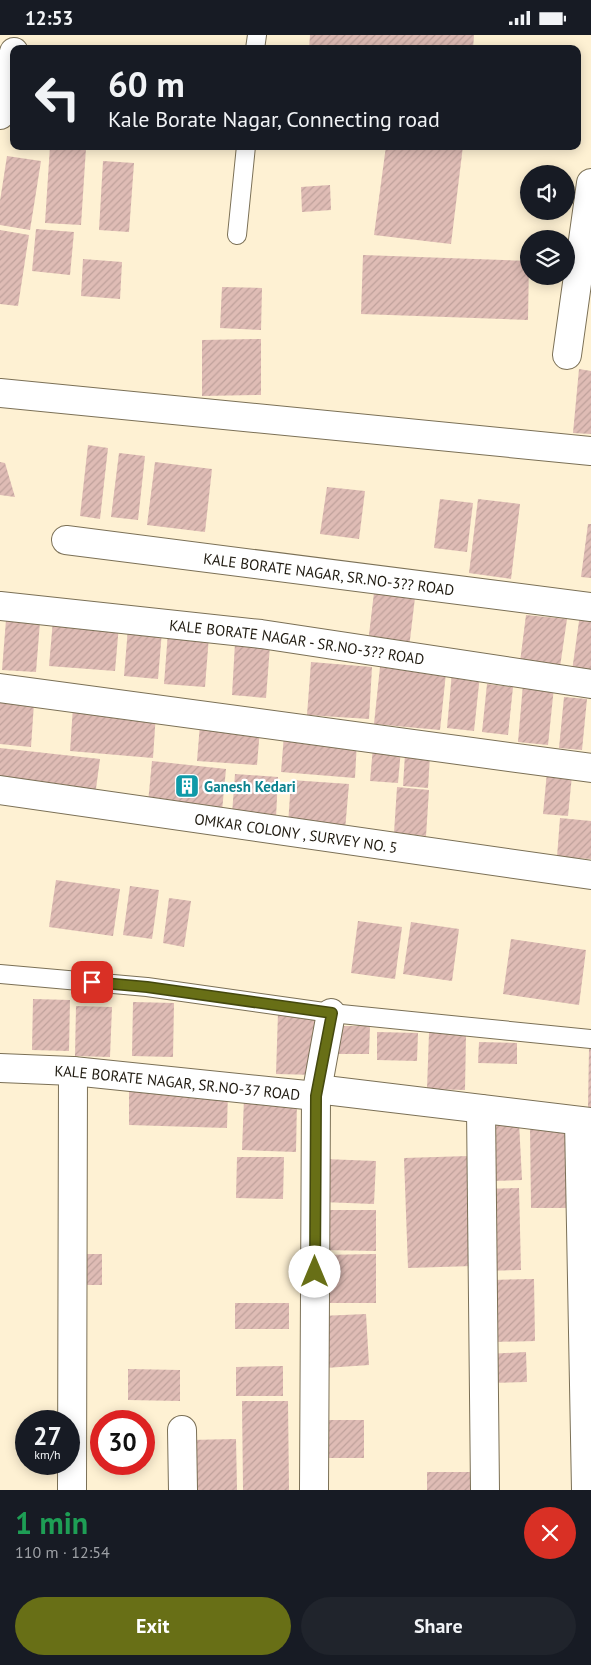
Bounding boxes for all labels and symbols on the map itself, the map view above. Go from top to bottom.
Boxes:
street label: KALE BORATE NAGAR, SR.NO-3?? ROAD [202,548,455,599]
street label: KALE BORATE NAGAR - SR.NO-3?? ROAD [168,615,426,668]
building icon: Ganesh Kedari [174,773,200,799]
place label: Ganesh Kedari [204,777,296,796]
street label: OMKAR COLONY , SURVEY NO. 5 [193,809,399,857]
pin [71,961,113,1003]
street label: KALE BORATE NAGAR, SR.NO-37 ROAD [54,1061,301,1104]
position arrow [288,1245,340,1297]
speed limit sign: 30 [90,1410,155,1475]

